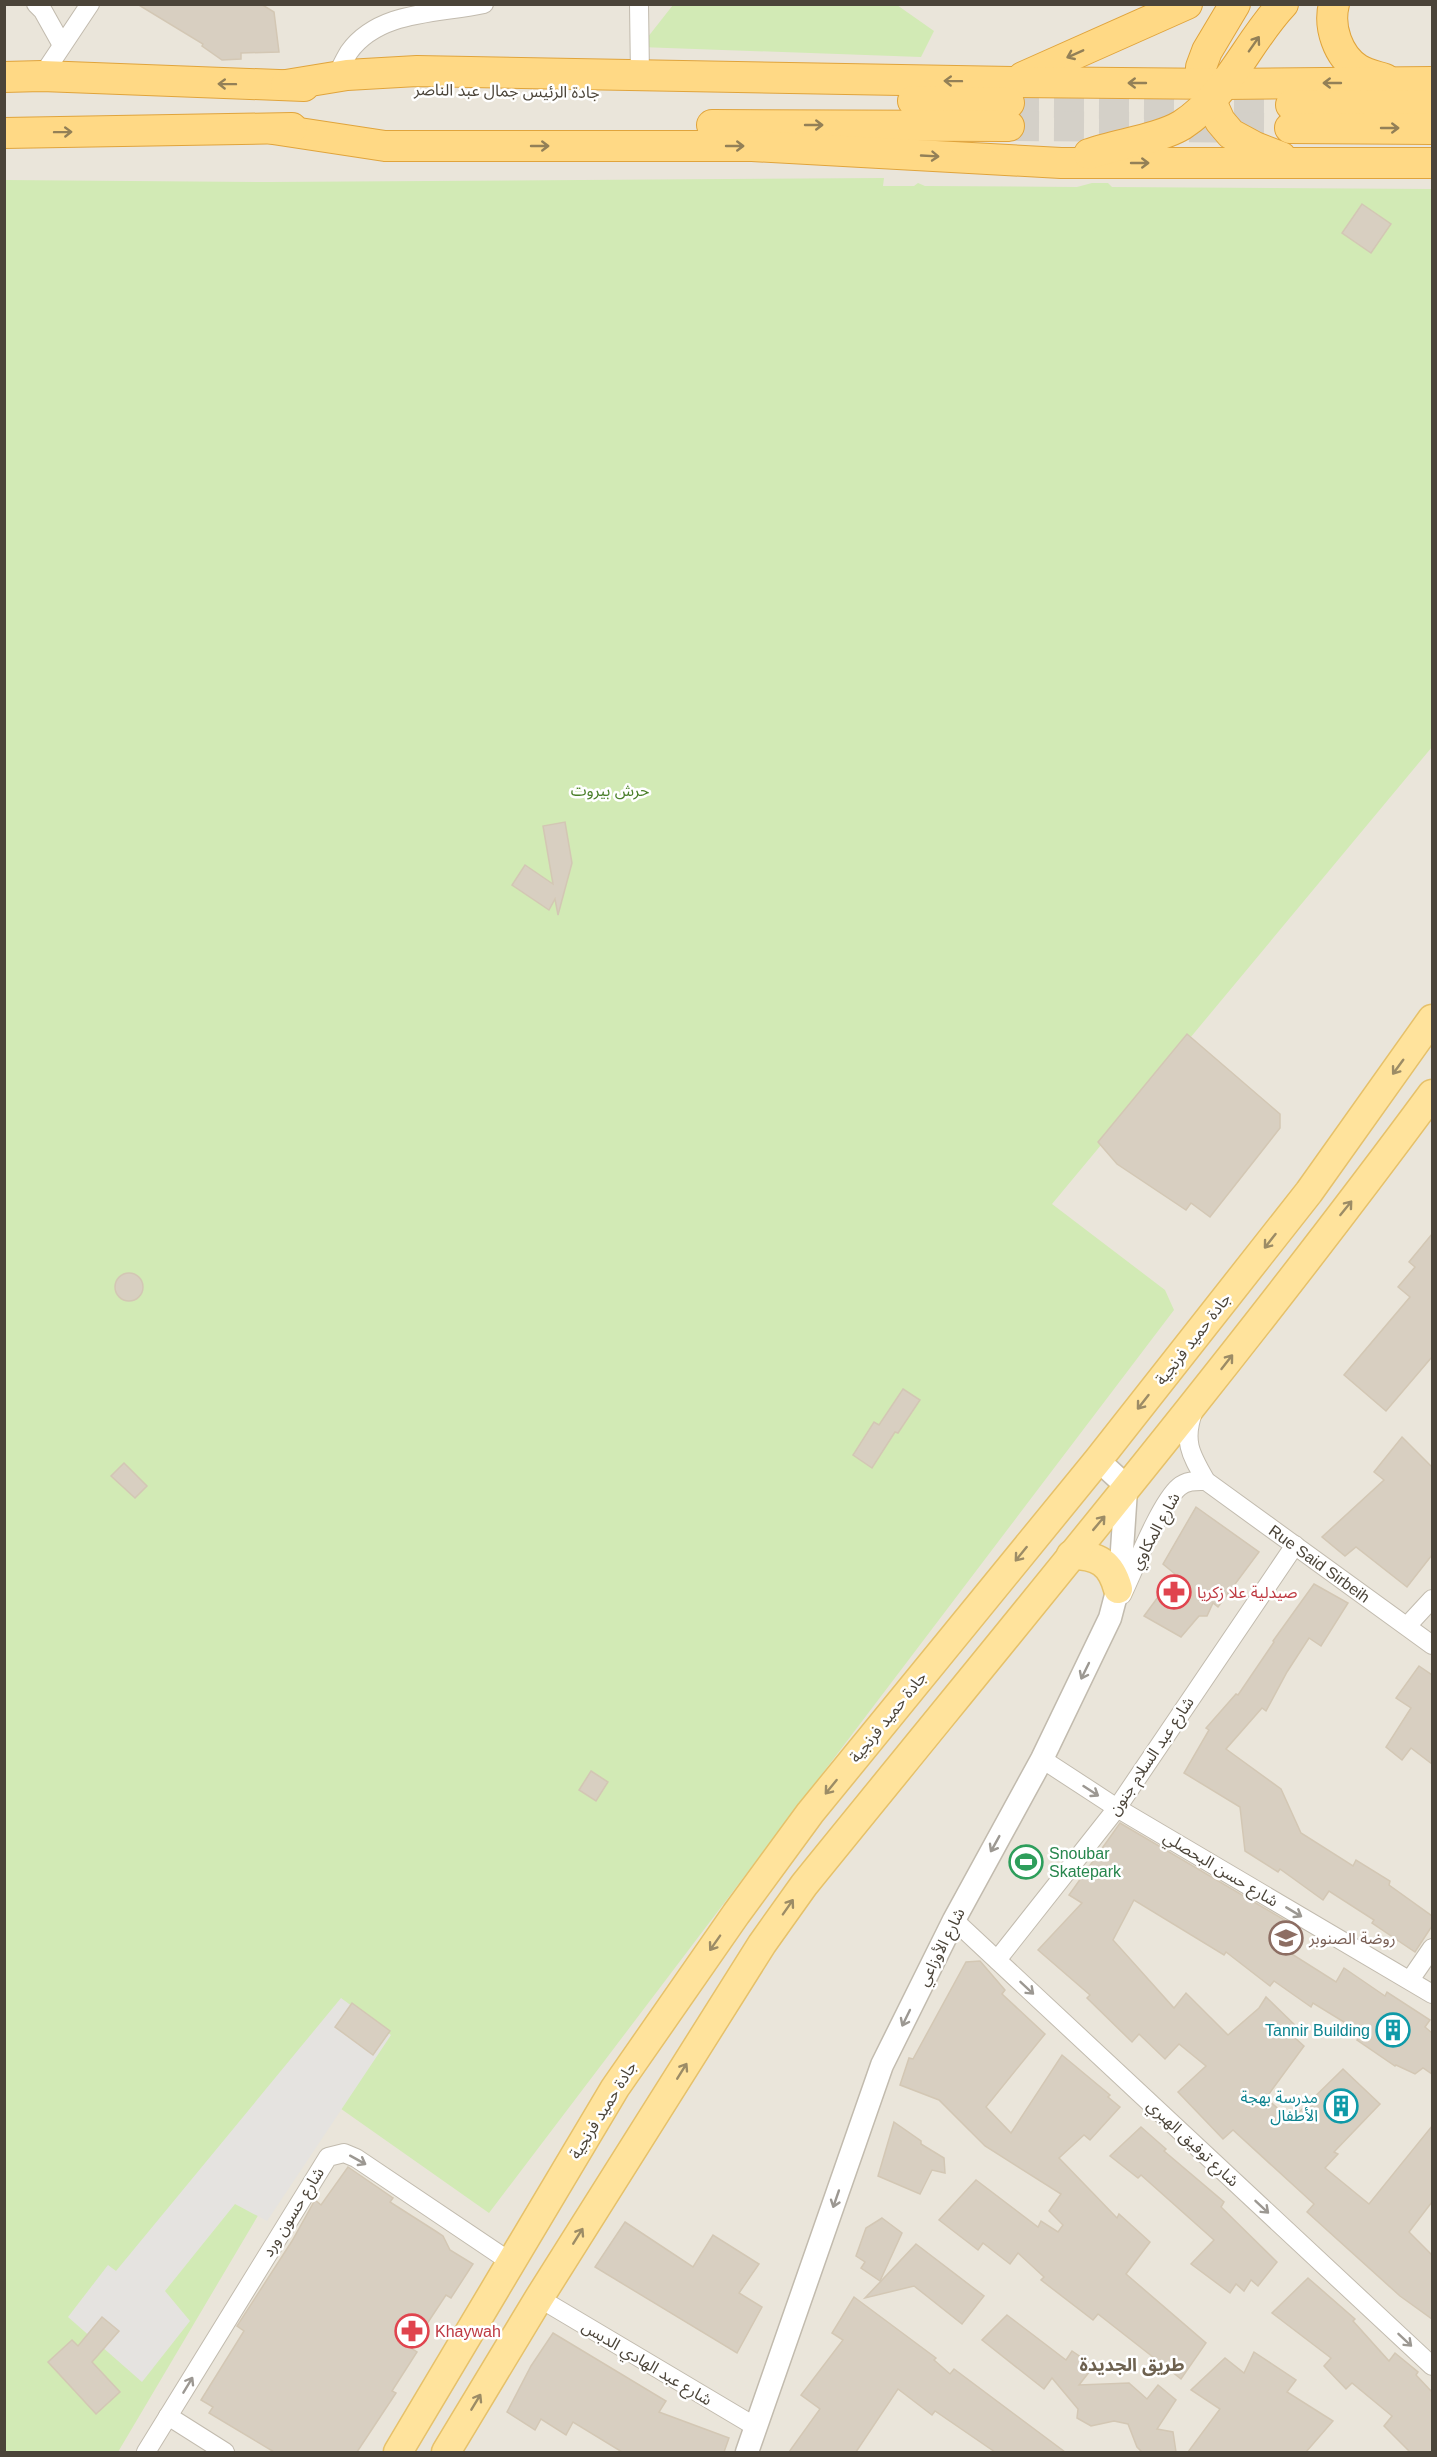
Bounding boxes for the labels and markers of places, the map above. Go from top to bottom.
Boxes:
pharmacy icon: صيدلية علا زكريا [1156,1574,1192,1610]
place label: صيدلية علا زكريا [1197,1584,1297,1602]
sports icon: Snoubar Skatepark [1008,1844,1044,1880]
place label: Snoubar Skatepark [1049,1845,1122,1880]
school or university icon: روضة الصنوبر [1268,1920,1304,1956]
place label: روضة الصنوبر [1308,1930,1396,1948]
building icon: Tannir Building [1375,2012,1411,2048]
place label: Tannir Building [1265,2022,1370,2039]
building icon: مدرسة بهجة الأطفال [1323,2088,1359,2124]
place label: مدرسة بهجة الأطفال [1241,2089,1318,2126]
pharmacy icon: Khaywah [394,2313,430,2349]
place label: Khaywah [435,2323,501,2340]

